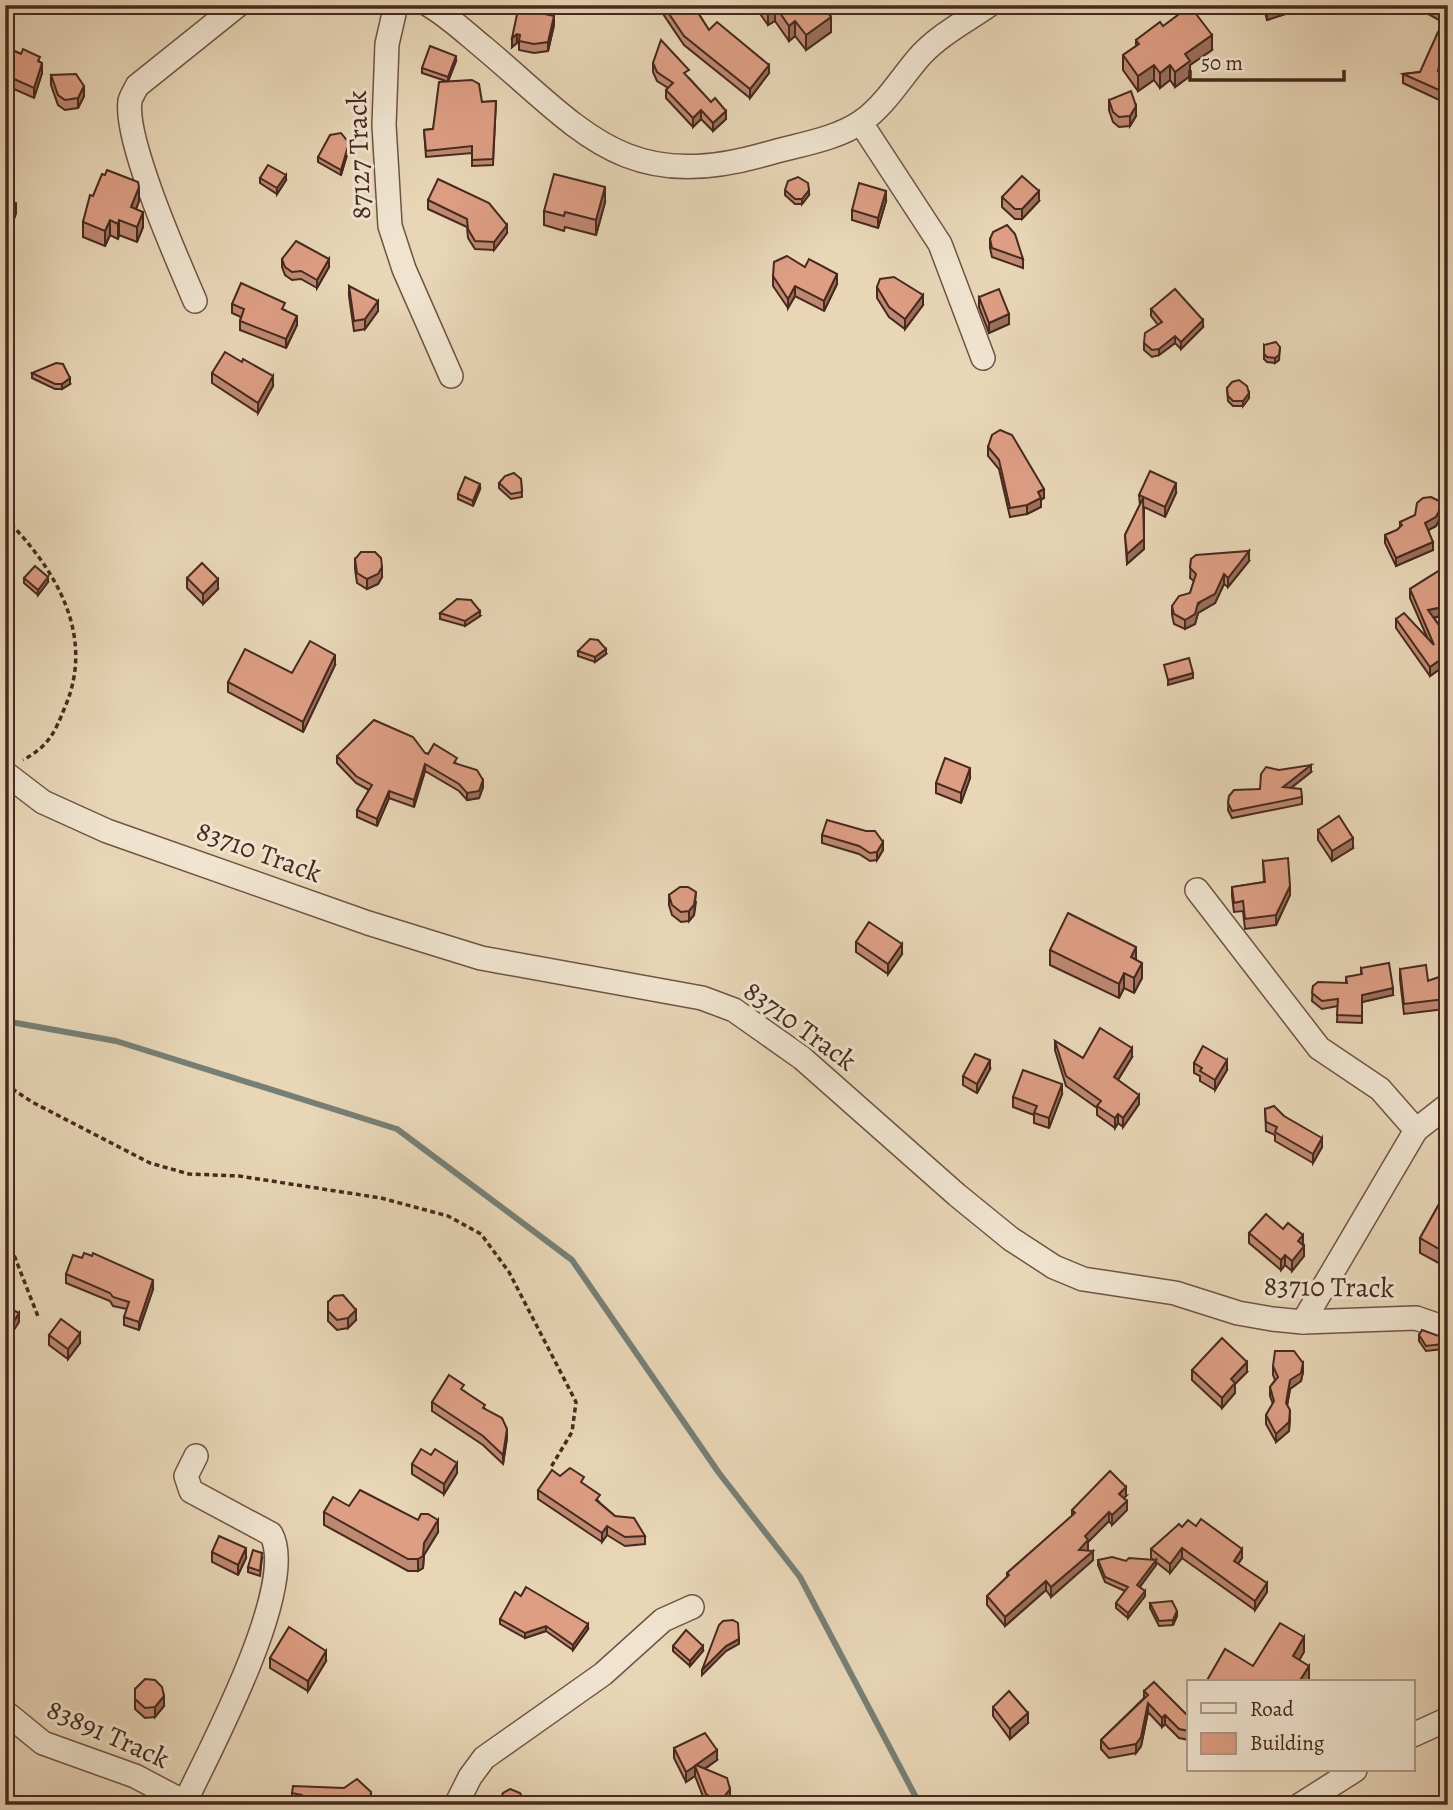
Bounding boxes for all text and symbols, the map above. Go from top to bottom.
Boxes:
scale bar [1190,38,1344,82]
text: 50 m [1201,49,1243,77]
street label: 87127 Track [338,90,380,220]
street label: 83710 Track [191,812,327,892]
street label: 83710 Track [736,972,864,1080]
street label: 83710 Track [1263,1267,1395,1307]
legend [1187,1680,1414,1772]
street label: 83891 Track [41,1690,175,1778]
text: Road [1250,1695,1294,1723]
text: Building [1250,1729,1325,1757]

